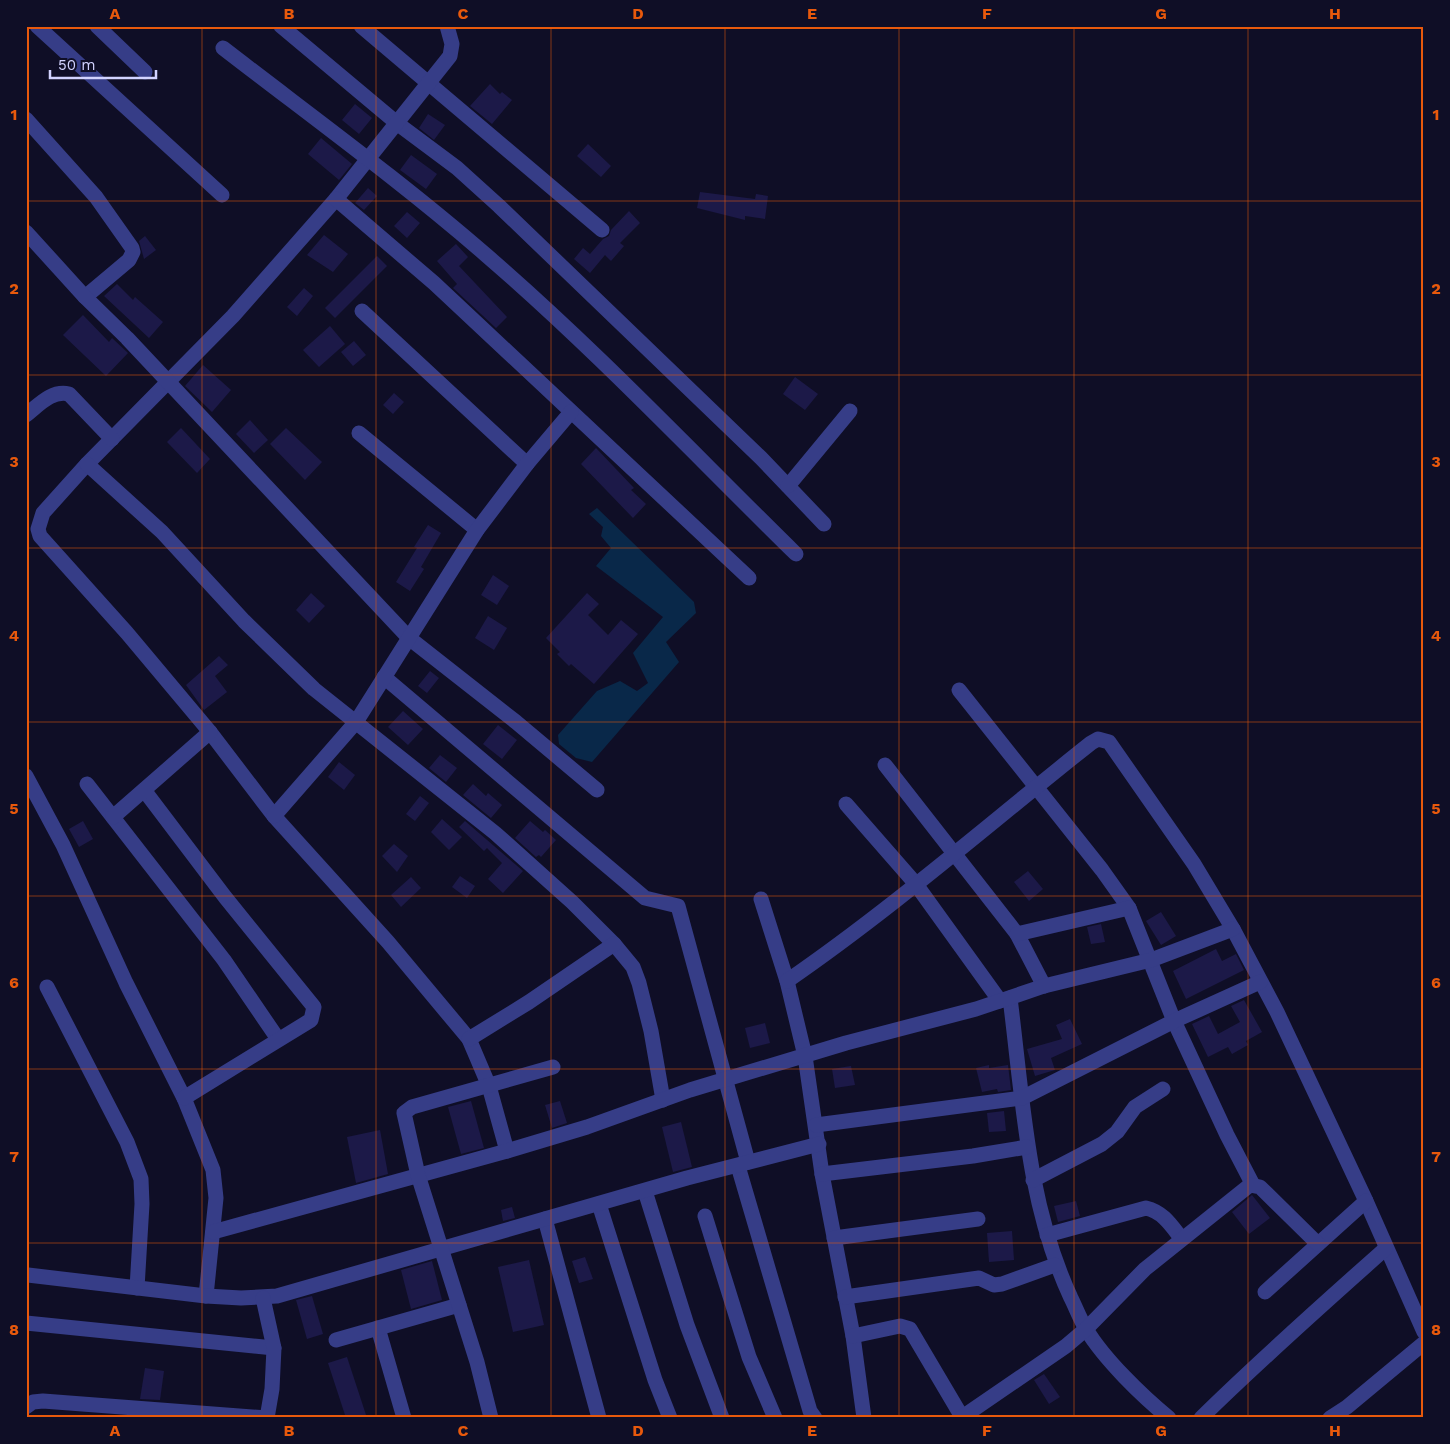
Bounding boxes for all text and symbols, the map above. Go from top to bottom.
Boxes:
text: A [110,4,121,23]
text: B [284,4,295,23]
text: C [458,4,469,23]
text: D [632,4,644,23]
text: E [807,4,817,23]
text: F [982,4,992,23]
text: G [1155,4,1167,23]
text: H [1329,4,1341,23]
scale bar [50,48,156,80]
text: 50 m [58,56,95,74]
text: 1 [11,105,17,124]
text: 1 [1433,105,1439,124]
text: 2 [9,279,19,298]
text: 2 [1431,279,1441,298]
text: 3 [9,452,19,471]
text: 3 [1431,452,1441,471]
text: 4 [9,626,19,645]
text: 4 [1431,626,1441,645]
text: 5 [9,799,19,818]
text: 5 [1431,799,1441,818]
text: 6 [9,973,19,992]
text: 6 [1431,973,1441,992]
text: 7 [9,1147,19,1166]
text: 7 [1431,1147,1441,1166]
text: 8 [9,1320,19,1339]
text: 8 [1431,1320,1441,1339]
text: A [110,1421,121,1440]
text: B [284,1421,295,1440]
text: C [458,1421,469,1440]
text: D [632,1421,644,1440]
text: E [807,1421,817,1440]
text: F [982,1421,992,1440]
text: G [1155,1421,1167,1440]
text: H [1329,1421,1341,1440]

